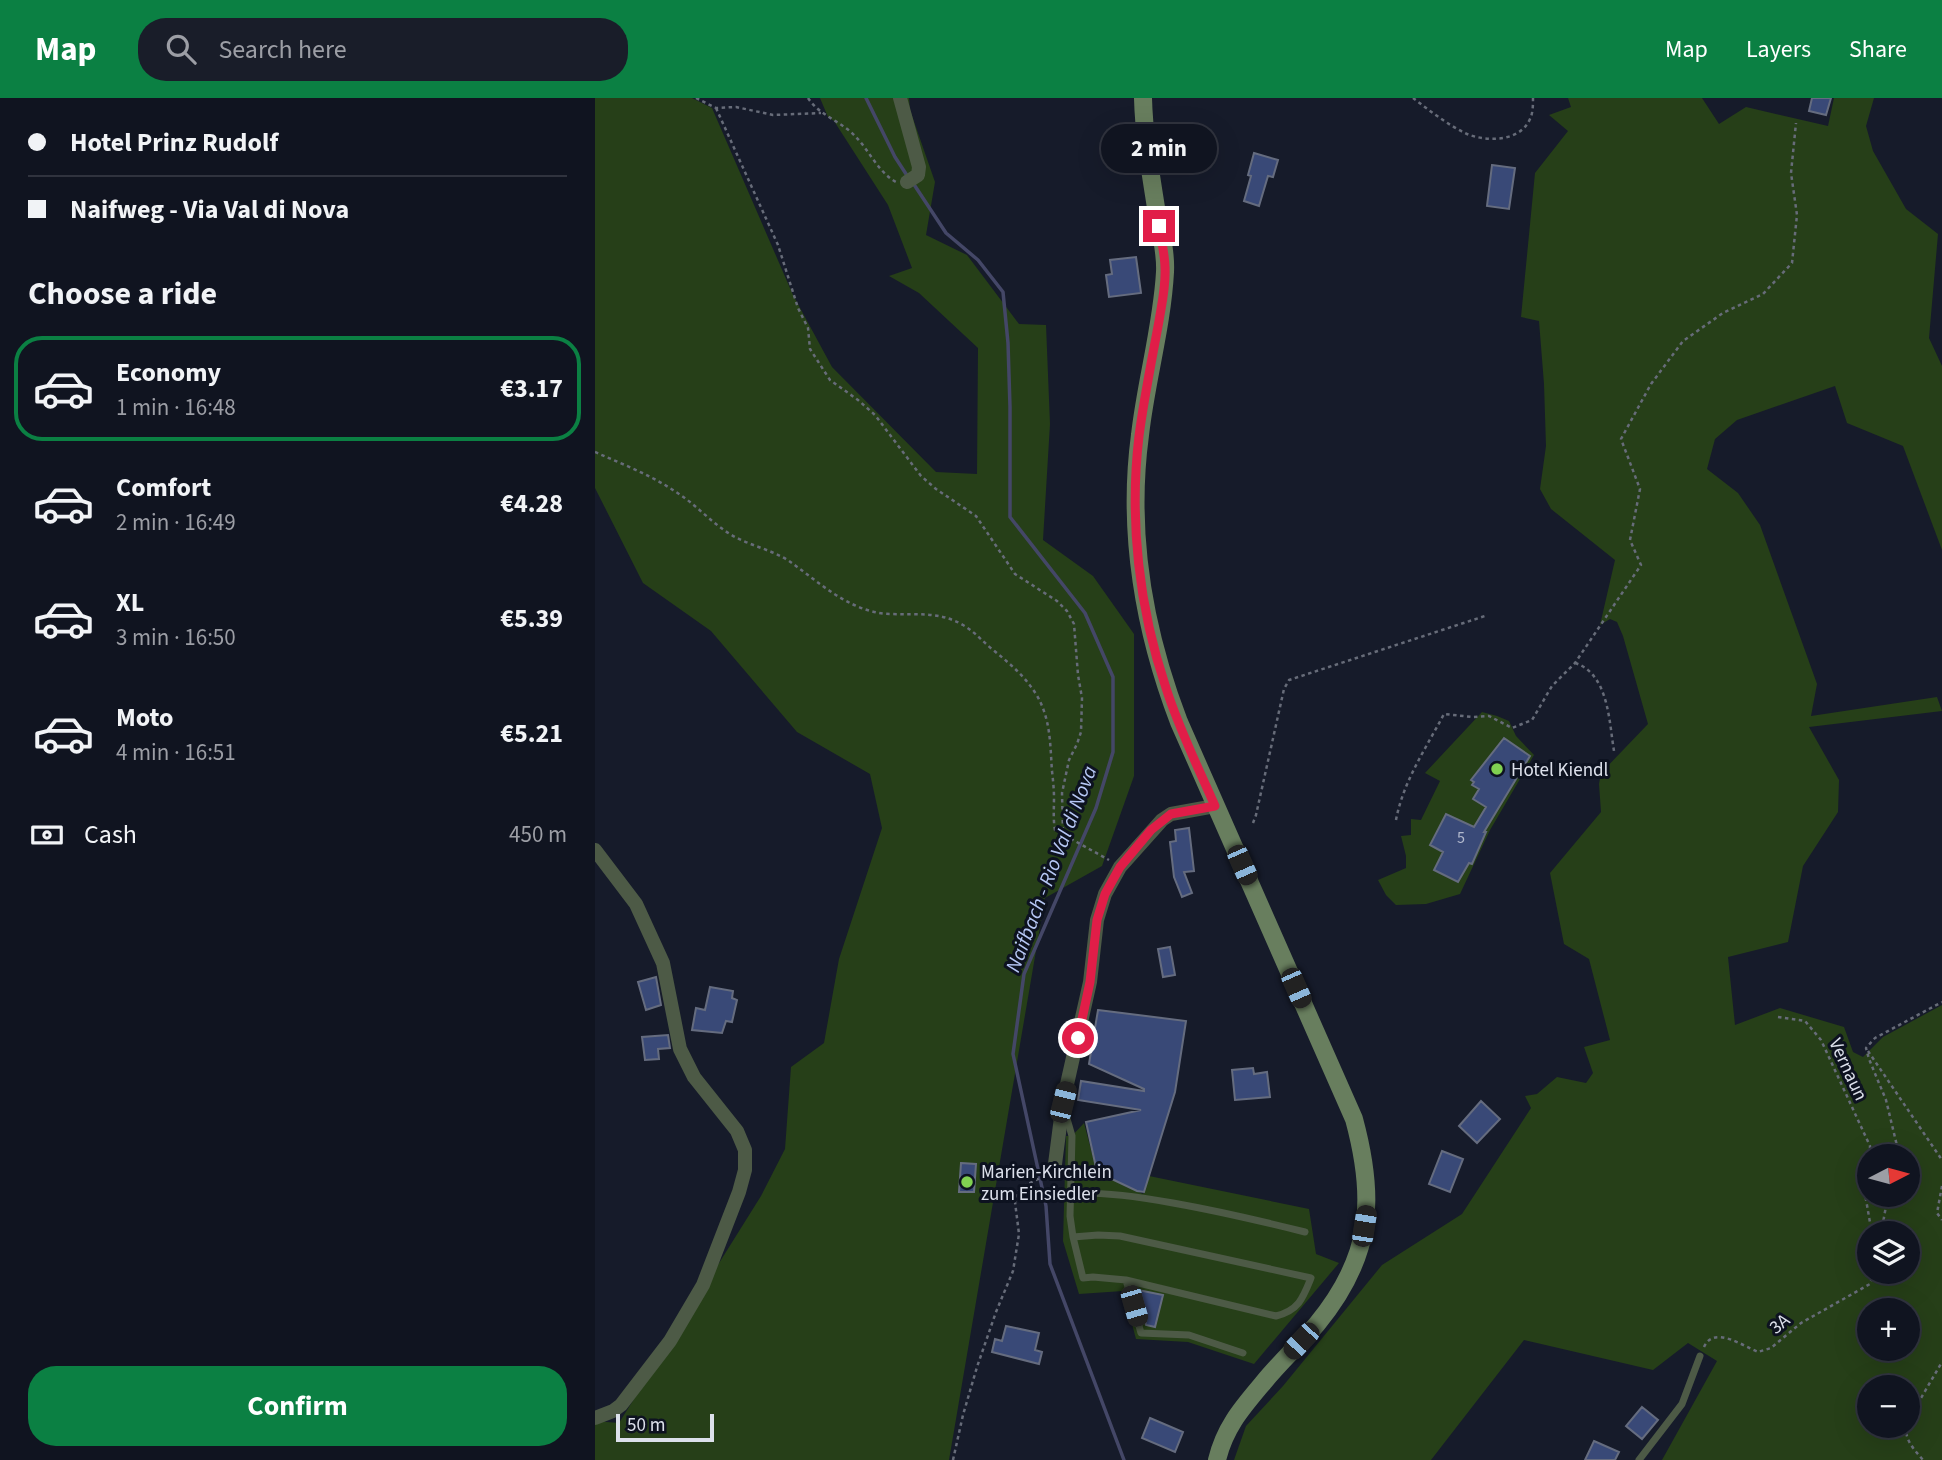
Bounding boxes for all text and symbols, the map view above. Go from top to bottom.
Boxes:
search box [138,18,628,81]
text: Map [35,26,96,73]
icon: search [162,30,200,68]
text: Search here [218,31,347,68]
text: Map [1665,32,1708,67]
text: Layers [1746,32,1811,67]
text: Share [1849,32,1907,67]
text: Hotel Prinz Rudolf [70,124,278,161]
callout: 2 min [1101,124,1217,174]
text: 2 min [1131,132,1187,165]
text: Naifweg - Via Val di Nova [70,191,349,228]
route end [1143,210,1175,242]
text: Choose a ride [28,271,217,317]
text: Economy [116,354,221,391]
icon: car [32,357,95,420]
text: €3.17 [500,370,563,407]
text: 1 min · 16:48 [116,391,236,424]
text: Comfort [116,469,211,506]
icon: car [32,472,95,535]
text: €4.28 [500,485,563,522]
text: 2 min · 16:49 [116,506,236,539]
text: XL [116,584,144,621]
icon: car [32,587,95,650]
text: €5.39 [500,600,563,637]
text: 3 min · 16:50 [116,621,236,654]
text: Moto [116,699,173,736]
icon: car [32,702,95,765]
text: €5.21 [500,715,563,752]
text: 4 min · 16:51 [116,736,236,769]
place label: Hotel Kiendl [1511,757,1609,784]
water label: Naifbach - Rio Val di Nova [998,761,1104,977]
marker: Hotel Kiendl [1489,761,1505,777]
icon: cash [28,816,66,854]
text: Cash [84,816,137,853]
text: 450 m [509,818,567,851]
house number: 5 [1457,827,1465,849]
car [1224,842,1261,888]
car [1278,965,1315,1011]
route start [1062,1022,1094,1054]
street label: Vernaun [1821,1034,1874,1105]
car [1048,1079,1079,1125]
north arrow [1857,1144,1920,1208]
map controls [1857,1144,1920,1438]
place label: Marien-Kirchlein zum Einsiedler [981,1159,1112,1208]
marker: Marien-Kirchlein zum Einsiedler [959,1174,975,1190]
car [1351,1204,1378,1248]
button: layers [1857,1221,1920,1284]
car [1119,1283,1150,1329]
button: + [1857,1298,1920,1361]
street label: 3A [1764,1307,1797,1341]
car [1279,1318,1324,1364]
button: Confirm [28,1366,567,1446]
button: − [1857,1375,1920,1438]
scale bar [616,1411,714,1443]
text: 50 m [627,1412,665,1439]

